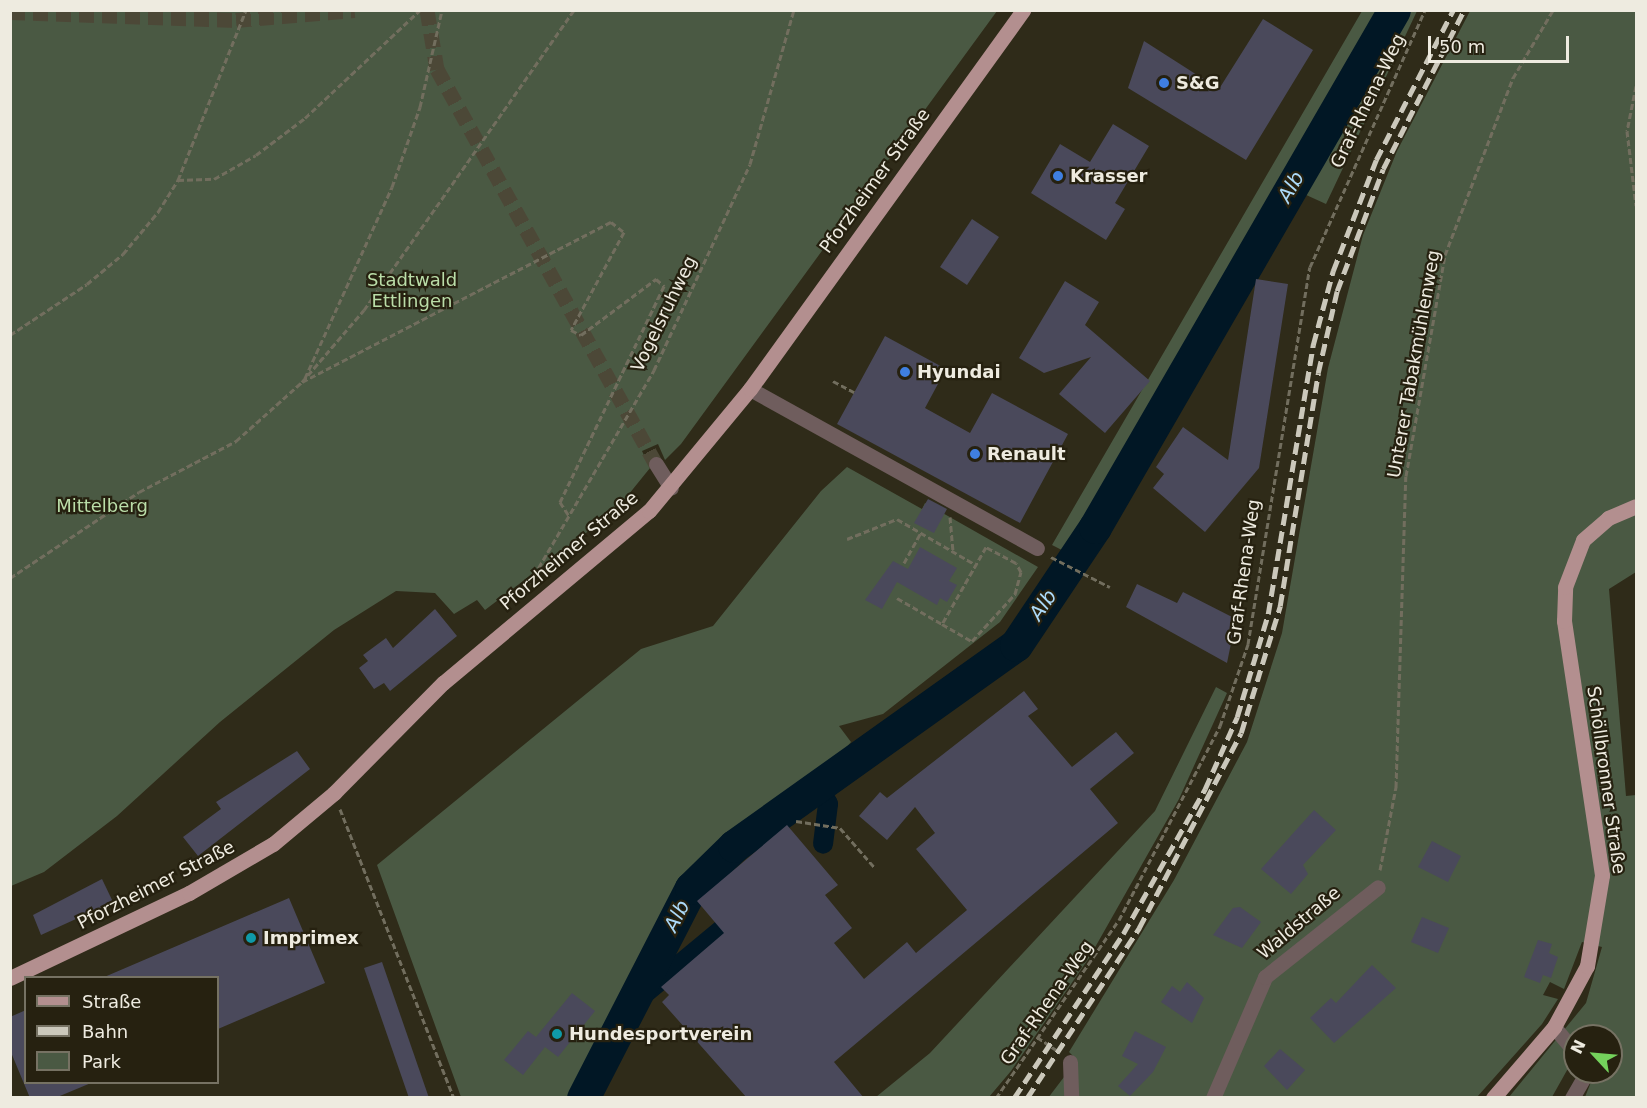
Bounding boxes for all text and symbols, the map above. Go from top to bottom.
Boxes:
scale bar [1431,24,1572,62]
street label: Graf-Rhena-Weg [1326,30,1410,172]
text: 50 m [1439,36,1485,57]
place label: S&G [1176,72,1219,94]
marker: S&G [1157,76,1171,90]
street label: Pforzheimer Straße [815,104,935,258]
place label: Krasser [1070,165,1147,187]
water label: Alb [1273,167,1309,207]
marker: Krasser [1051,169,1065,183]
street label: Unterer Tabakmühlenweg [1383,248,1445,480]
street label: Vogelsruhweg [627,253,701,375]
park label: Stadtwald Ettlingen [367,270,457,312]
place label: Hyundai [917,361,1001,383]
marker: Hyundai [898,365,912,379]
place label: Renault [987,443,1066,465]
marker: Renault [968,447,982,461]
street label: Pforzheimer Straße [496,487,642,615]
park label: Mittelberg [56,495,148,517]
street label: Graf-Rhena-Weg [1223,498,1265,646]
water label: Alb [1024,585,1062,625]
street label: Schöllbronner Straße [1582,685,1630,875]
street label: Pforzheimer Straße [74,836,238,934]
street label: Waldstraße [1253,882,1345,964]
water label: Alb [659,896,695,936]
place label: Imprimex [263,927,359,949]
marker: Imprimex [244,931,258,945]
street label: Graf-Rhena-Weg [996,937,1098,1069]
legend [24,976,219,1084]
text: Straße [82,991,141,1012]
text: Bahn [82,1021,128,1042]
place label: Hundesportverein [569,1023,752,1045]
north arrow [1563,1024,1623,1084]
marker: Hundesportverein [550,1027,564,1041]
text: N [1567,1037,1590,1057]
text: Park [82,1051,121,1072]

